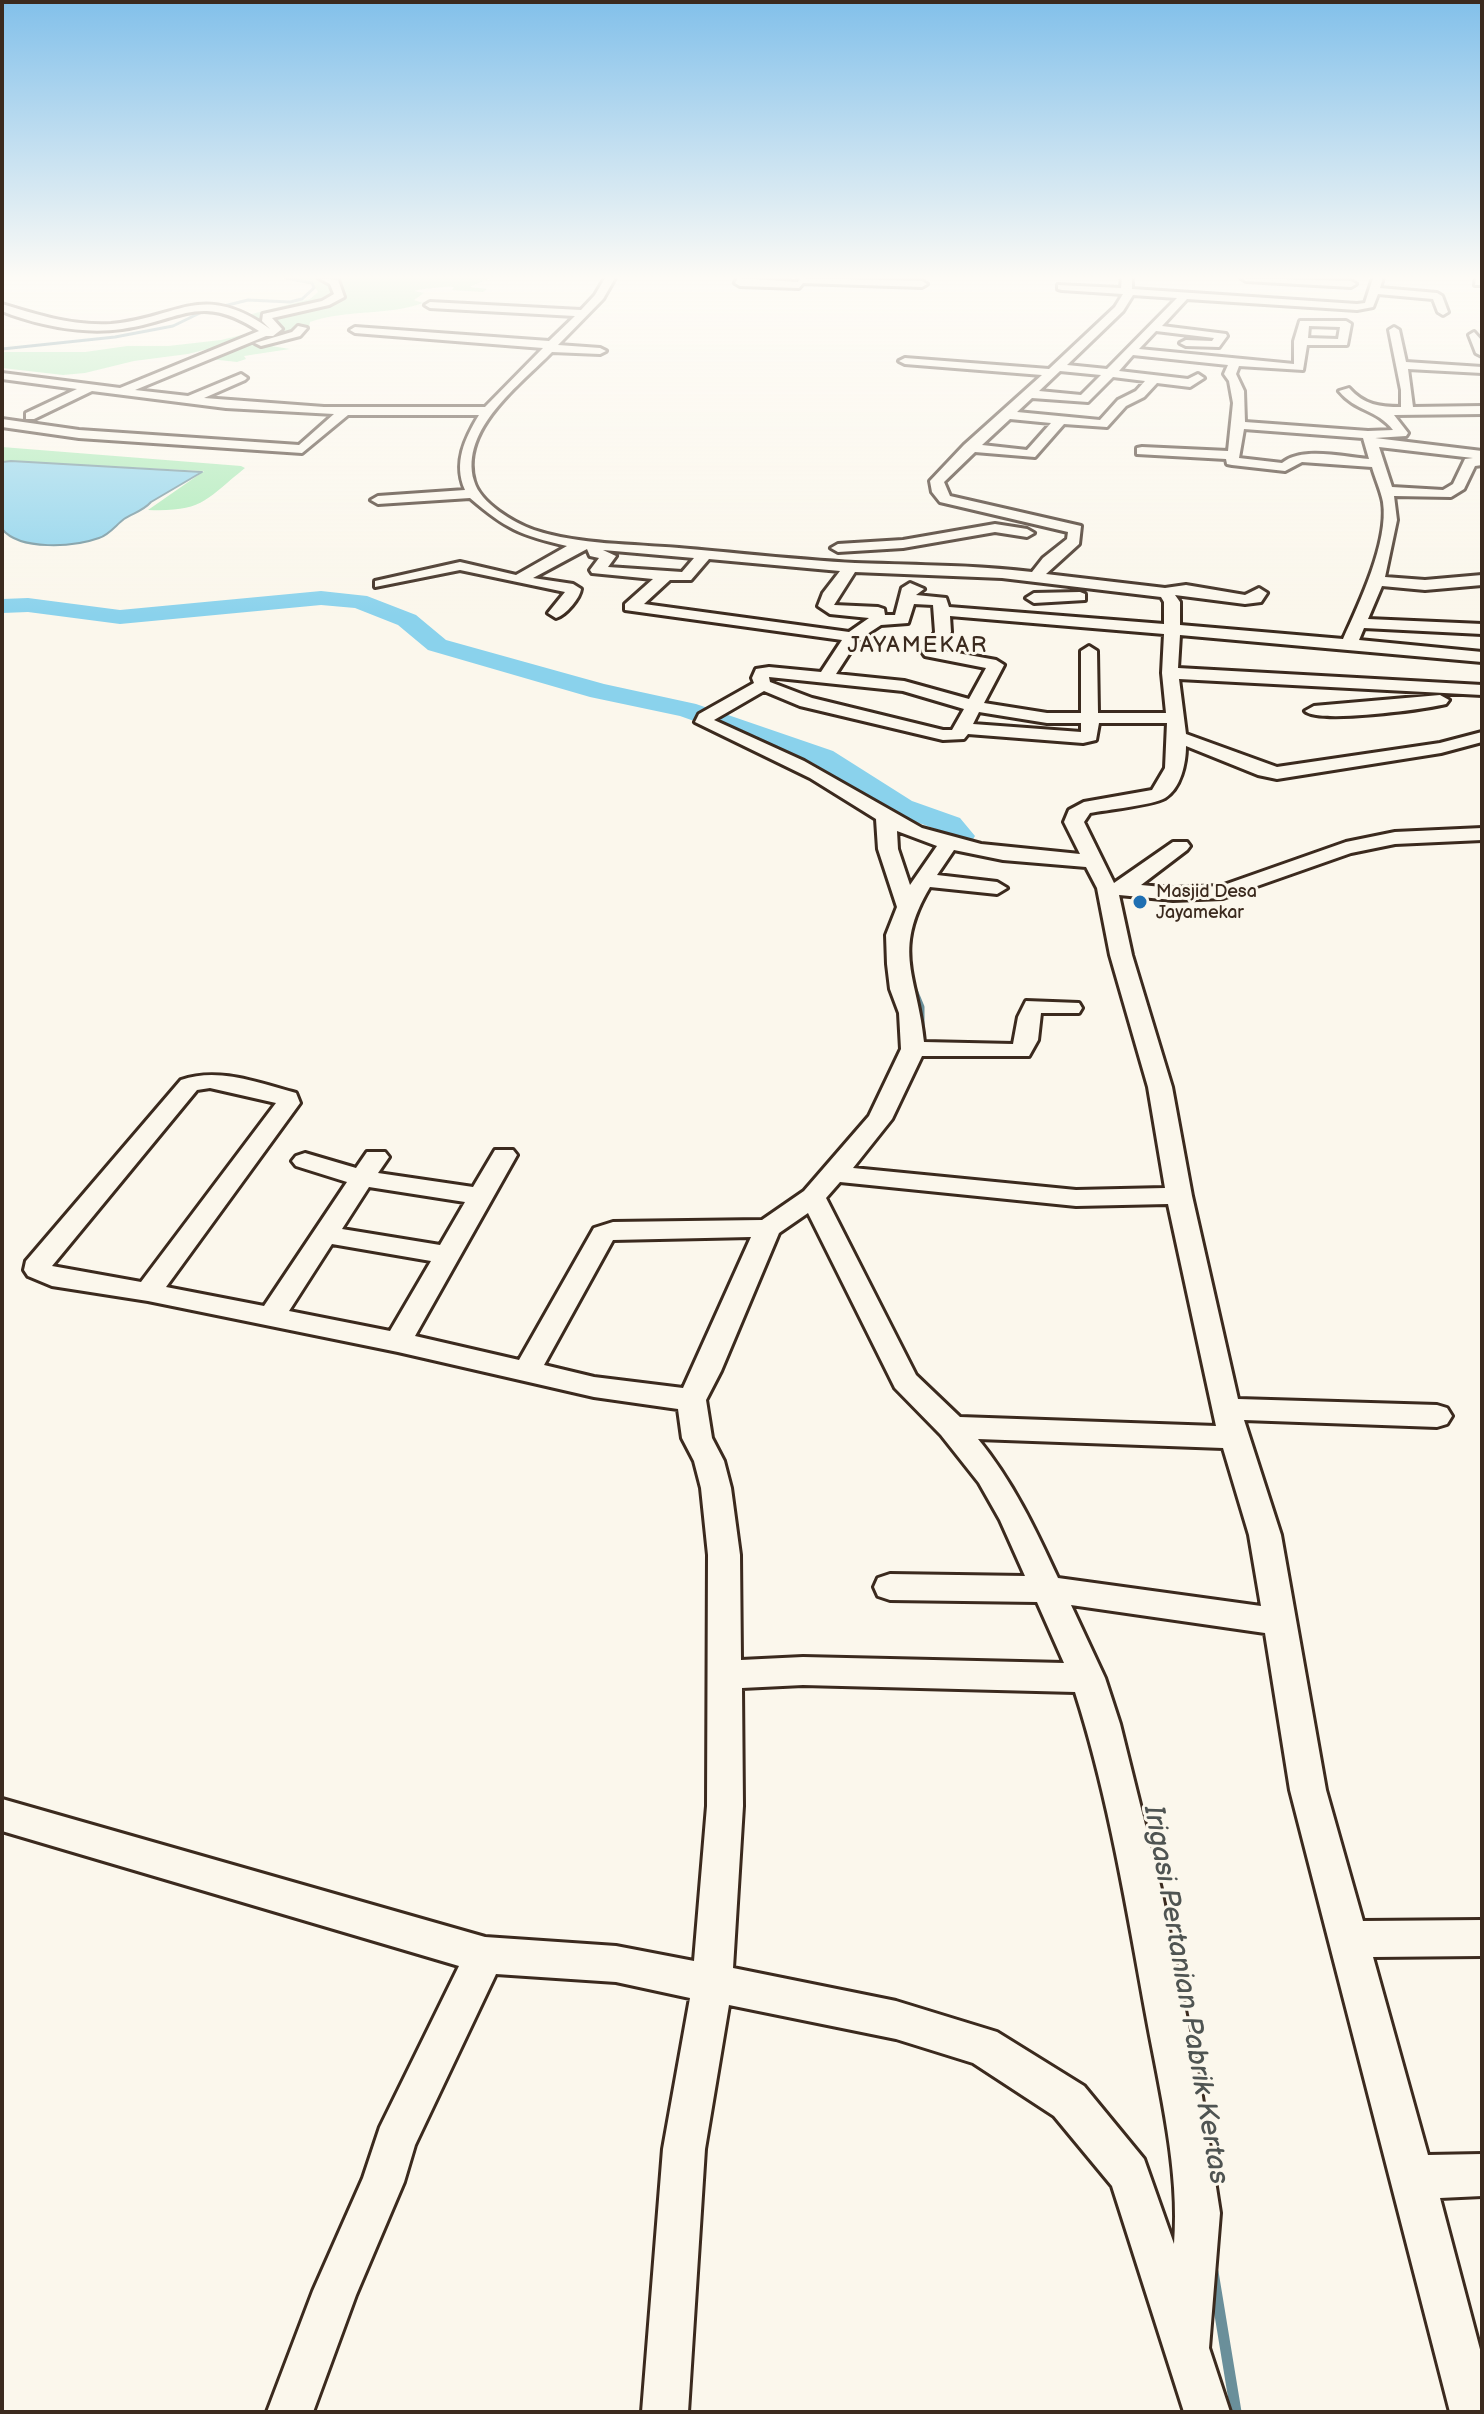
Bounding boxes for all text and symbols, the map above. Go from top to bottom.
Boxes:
district label: JAYAMEKAR [847,633,989,659]
place label: Masjid Desa Jayamekar [1156,881,1257,924]
marker: Masjid Desa Jayamekar [1131,893,1149,911]
water label: Irigasi Pertanian Pabrik Kertas [1135,1803,1235,2187]

